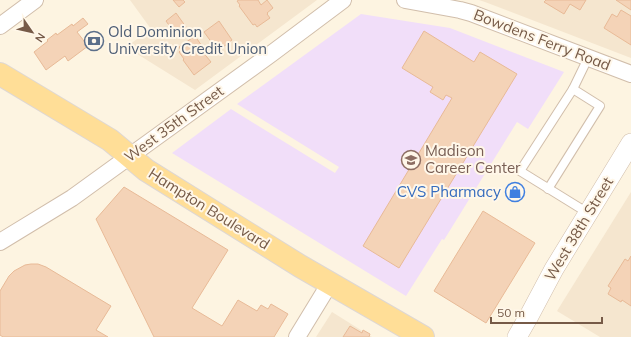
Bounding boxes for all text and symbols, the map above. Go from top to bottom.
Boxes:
street label: Bowdens Ferry Road [471,5,613,74]
north arrow [12,12,52,52]
place label: Old Dominion University Credit Union [108,22,267,58]
text: N [32,30,48,45]
bank icon: Old Dominion University Credit Union [83,30,105,52]
street label: West 35th Street [120,81,227,166]
place label: Madison Career Center [425,141,521,177]
school or university icon: Madison Career Center [400,149,422,171]
street label: Hampton Boulevard [145,164,273,254]
street label: West 38th Street [540,173,617,284]
shop icon: CVS Pharmacy [504,181,526,203]
place label: CVS Pharmacy [397,182,501,201]
scale bar [491,299,602,325]
text: 50 m [497,305,525,320]

